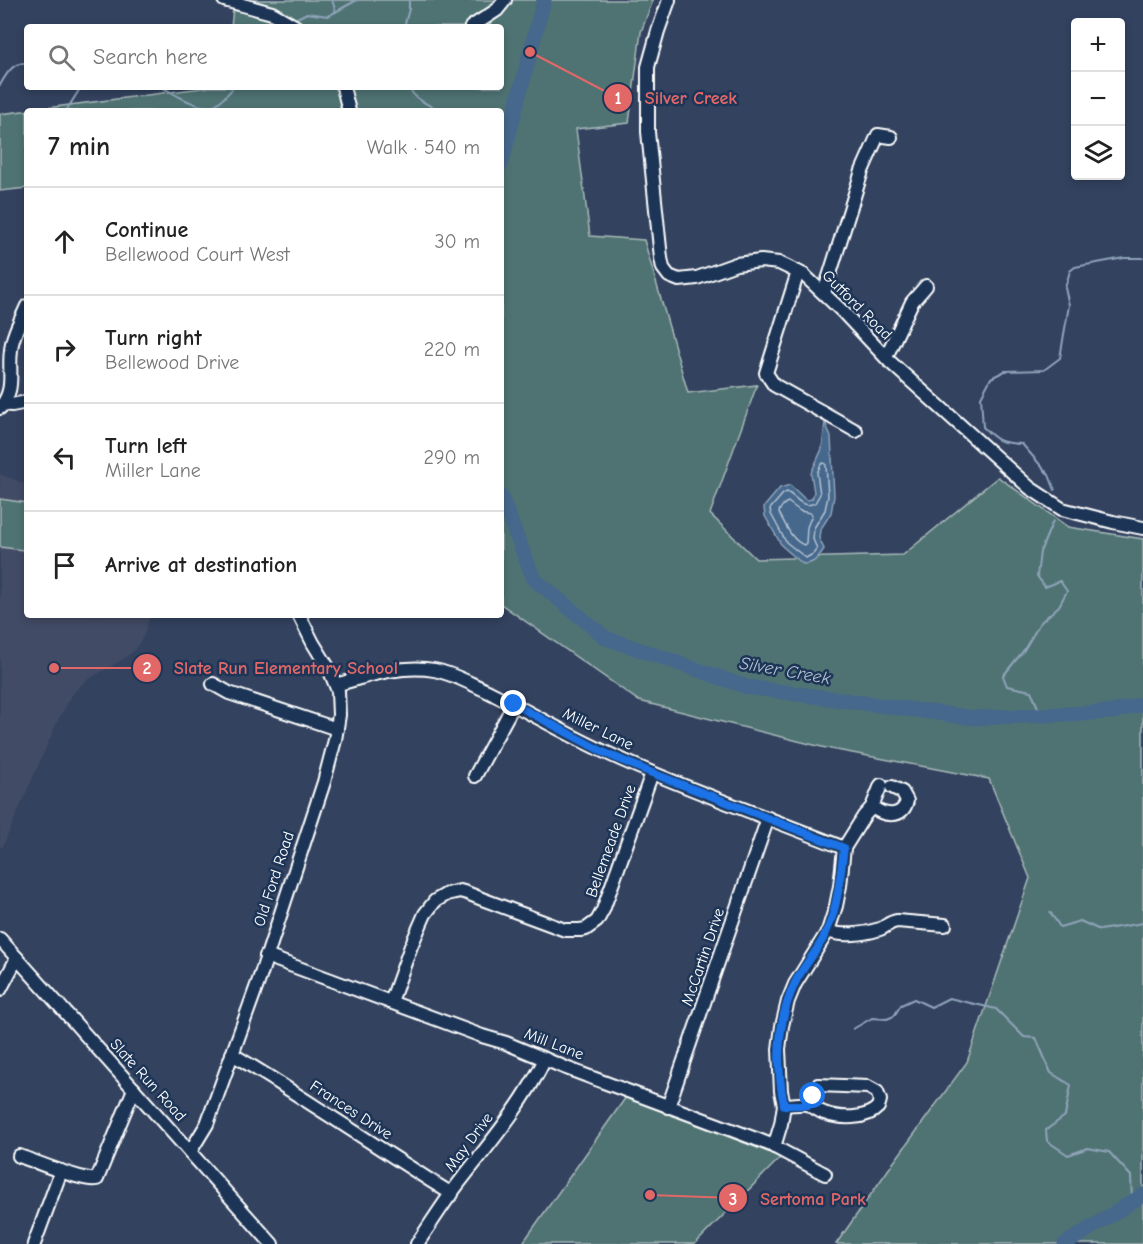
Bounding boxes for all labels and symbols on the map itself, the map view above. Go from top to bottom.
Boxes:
callout: Silver Creek [603,80,749,116]
text: 1 [614,88,622,109]
text: Silver Creek [645,88,737,109]
street label: Gutford Road [818,266,896,344]
callout: Slate Run Elementary School [132,650,410,686]
water label: Silver Creek [738,653,832,689]
text: 2 [143,658,152,679]
text: Slate Run Elementary School [174,658,398,679]
route end [500,690,526,716]
street label: Miller Lane [560,704,636,754]
street label: Bellemeade Drive [582,782,640,900]
street label: Old Ford Road [250,829,298,929]
street label: McCartin Drive [678,906,728,1008]
street label: Mill Lane [522,1024,586,1064]
street label: Slate Run Road [106,1035,190,1125]
street label: Frances Drive [306,1077,396,1143]
route start [799,1082,825,1108]
street label: May Drive [441,1109,497,1175]
callout: Sertoma Park [718,1180,878,1216]
text: 3 [729,1189,737,1210]
text: Sertoma Park [760,1189,866,1210]

